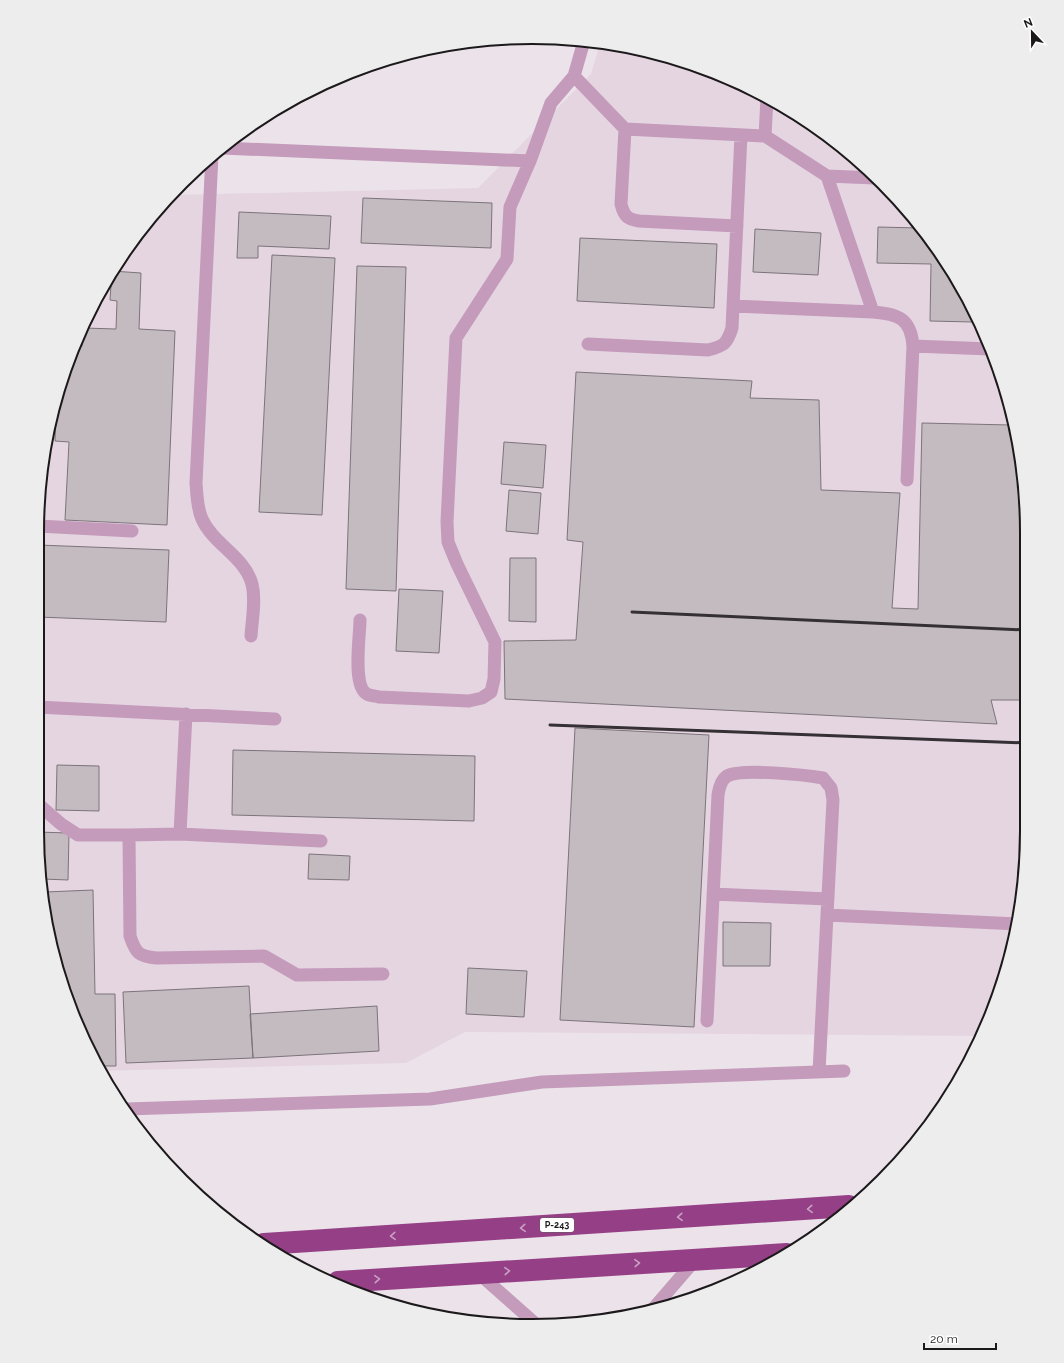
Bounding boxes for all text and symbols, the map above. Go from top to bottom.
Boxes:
north arrow [1012,12,1052,52]
text: N [1022,16,1035,31]
one-way arrow [807,1204,813,1213]
one-way arrow [677,1213,683,1222]
road number: Р-243 [540,1218,574,1232]
one-way arrow [520,1223,526,1232]
one-way arrow [390,1231,396,1240]
one-way arrow [634,1258,640,1267]
one-way arrow [504,1266,510,1275]
one-way arrow [374,1275,380,1284]
scale bar [924,1325,996,1351]
text: 20 m [930,1332,958,1346]

